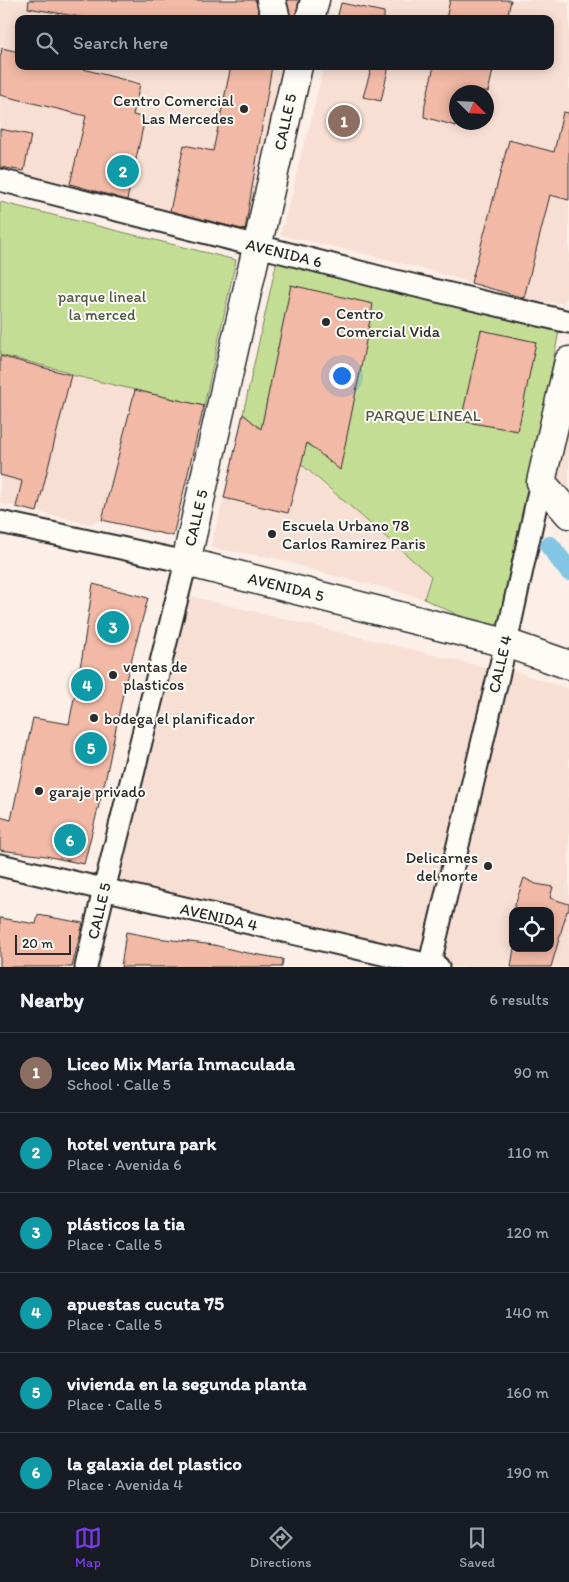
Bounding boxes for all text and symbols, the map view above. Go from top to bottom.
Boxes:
search box [15,15,554,70]
icon: search [33,29,61,57]
text: Search here [73,31,168,54]
north arrow [449,85,494,130]
place label: Centro Comercial Las Mercedes [113,91,234,128]
street label: CALLE 5 [270,92,300,152]
pin: 1 [328,102,360,140]
marker: Centro Comercial Las Mercedes [238,103,250,115]
pin: 2 [107,152,139,190]
street label: AVENIDA 6 [244,234,324,272]
park label: parque lineal la merced [58,287,147,324]
place label: Centro Comercial Vida [336,304,441,341]
marker: Centro Comercial Vida [320,316,332,328]
your location [329,363,355,389]
park label: PARQUE LINEAL [365,406,481,425]
street label: CALLE 5 [180,488,212,548]
place label: Escuela Urbano 78 Carlos Ramirez Paris [282,516,426,553]
marker: Escuela Urbano 78 Carlos Ramirez Paris [266,528,278,540]
street label: AVENIDA 5 [246,568,326,606]
pin: 3 [97,608,129,646]
street label: CALLE 4 [484,633,516,695]
place label: ventas de plasticos [123,657,188,694]
pin: 4 [71,666,103,704]
marker: ventas de plasticos [107,669,119,681]
place label: bodega el planificador [104,709,256,728]
marker: bodega el planificador [88,712,100,724]
pin: 5 [75,729,107,767]
place label: garaje privado [49,782,146,801]
marker: garaje privado [33,785,45,797]
pin: 6 [54,821,86,859]
place label: Delicarnes del norte [405,848,478,885]
marker: Delicarnes del norte [482,860,494,872]
street label: CALLE 5 [83,881,115,941]
street label: AVENIDA 4 [178,899,260,935]
map controls [509,907,554,952]
button: locate [509,907,554,952]
scale bar [15,932,71,955]
text: 20 m [22,935,53,952]
text: Nearby [20,987,84,1012]
text: 6 results [489,990,549,1009]
text: Liceo Mix María Inmaculada [67,1052,295,1075]
text: 1 [32,1063,40,1082]
text: 90 m [514,1063,549,1082]
text: School · Calle 5 [67,1075,171,1094]
text: hotel ventura park [67,1132,216,1155]
text: 2 [32,1143,40,1162]
text: 110 m [507,1143,549,1162]
text: Place · Avenida 6 [67,1155,182,1174]
text: plásticos la tia [67,1212,185,1235]
text: 3 [32,1223,40,1242]
text: 120 m [506,1223,549,1242]
text: Place · Calle 5 [67,1235,162,1254]
text: apuestas cucuta 75 [67,1292,224,1315]
text: 4 [31,1303,41,1322]
text: 140 m [505,1303,549,1322]
text: Place · Calle 5 [67,1315,162,1334]
text: vivienda en la segunda planta [67,1372,307,1395]
text: 5 [32,1383,40,1402]
text: 160 m [506,1383,549,1402]
text: Place · Calle 5 [67,1395,162,1414]
text: la galaxia del plastico [67,1452,242,1475]
text: 6 [32,1463,40,1482]
text: 190 m [506,1463,549,1482]
text: Place · Avenida 4 [67,1475,183,1494]
tab: Map [74,1524,102,1571]
tab: Directions [250,1524,311,1571]
tab: Saved [459,1524,495,1571]

